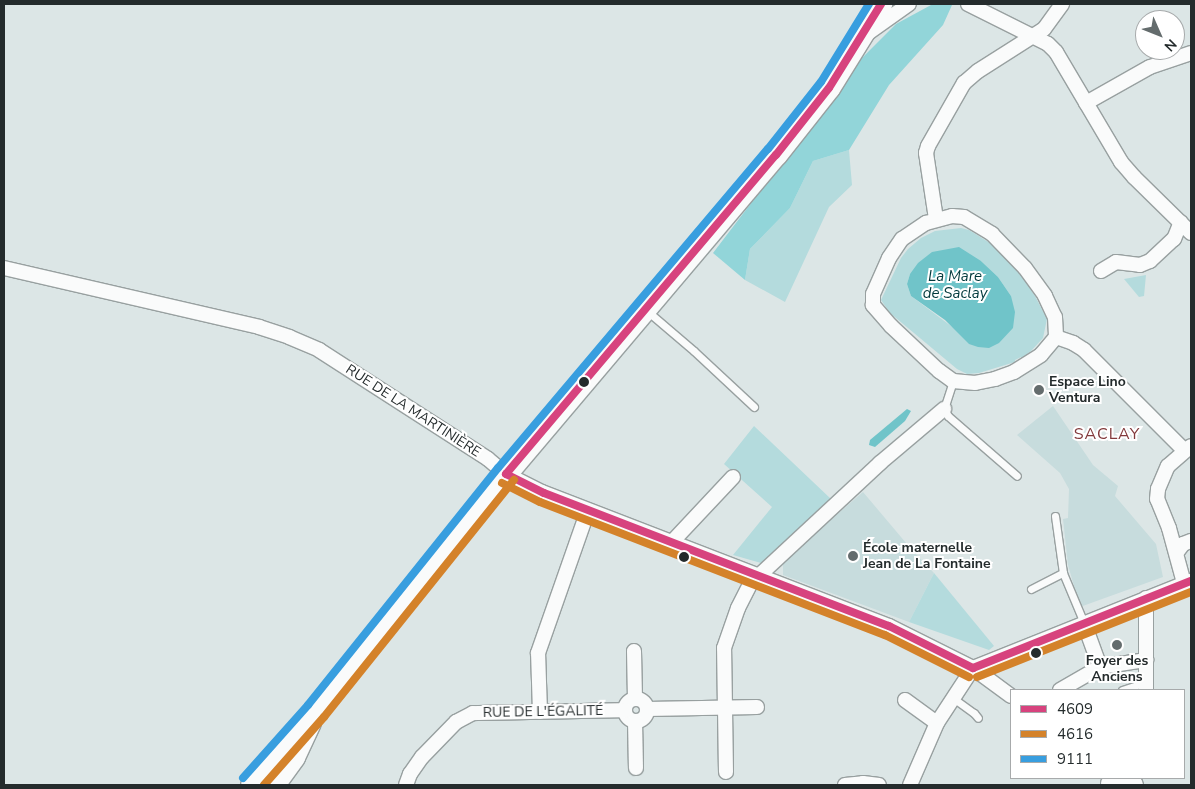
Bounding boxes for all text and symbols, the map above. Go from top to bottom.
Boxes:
north arrow [1135,10,1185,60]
text: N [1160,35,1181,55]
water label: La Mare de Saclay [923,267,987,302]
street label: RUE DE LA MARTINIÈRE [342,361,484,461]
place label: Espace Lino Ventura [1049,374,1126,407]
unlabelled marker [579,377,589,387]
marker: Espace Lino Ventura [1033,384,1045,396]
district label: SACLAY [1073,424,1141,444]
place label: École maternelle Jean de La Fontaine [863,540,991,572]
marker: École maternelle Jean de La Fontaine [847,550,859,562]
unlabelled marker [679,552,689,562]
marker: Foyer des Anciens [1111,639,1123,651]
unlabelled marker [1031,648,1041,658]
place label: Foyer des Anciens [1086,653,1148,686]
legend [1010,689,1185,779]
text: 4609 [1057,699,1093,719]
street label: RUE DE L'ÉGALITÉ [483,703,603,721]
text: 4616 [1057,724,1093,744]
text: 9111 [1057,749,1093,769]

